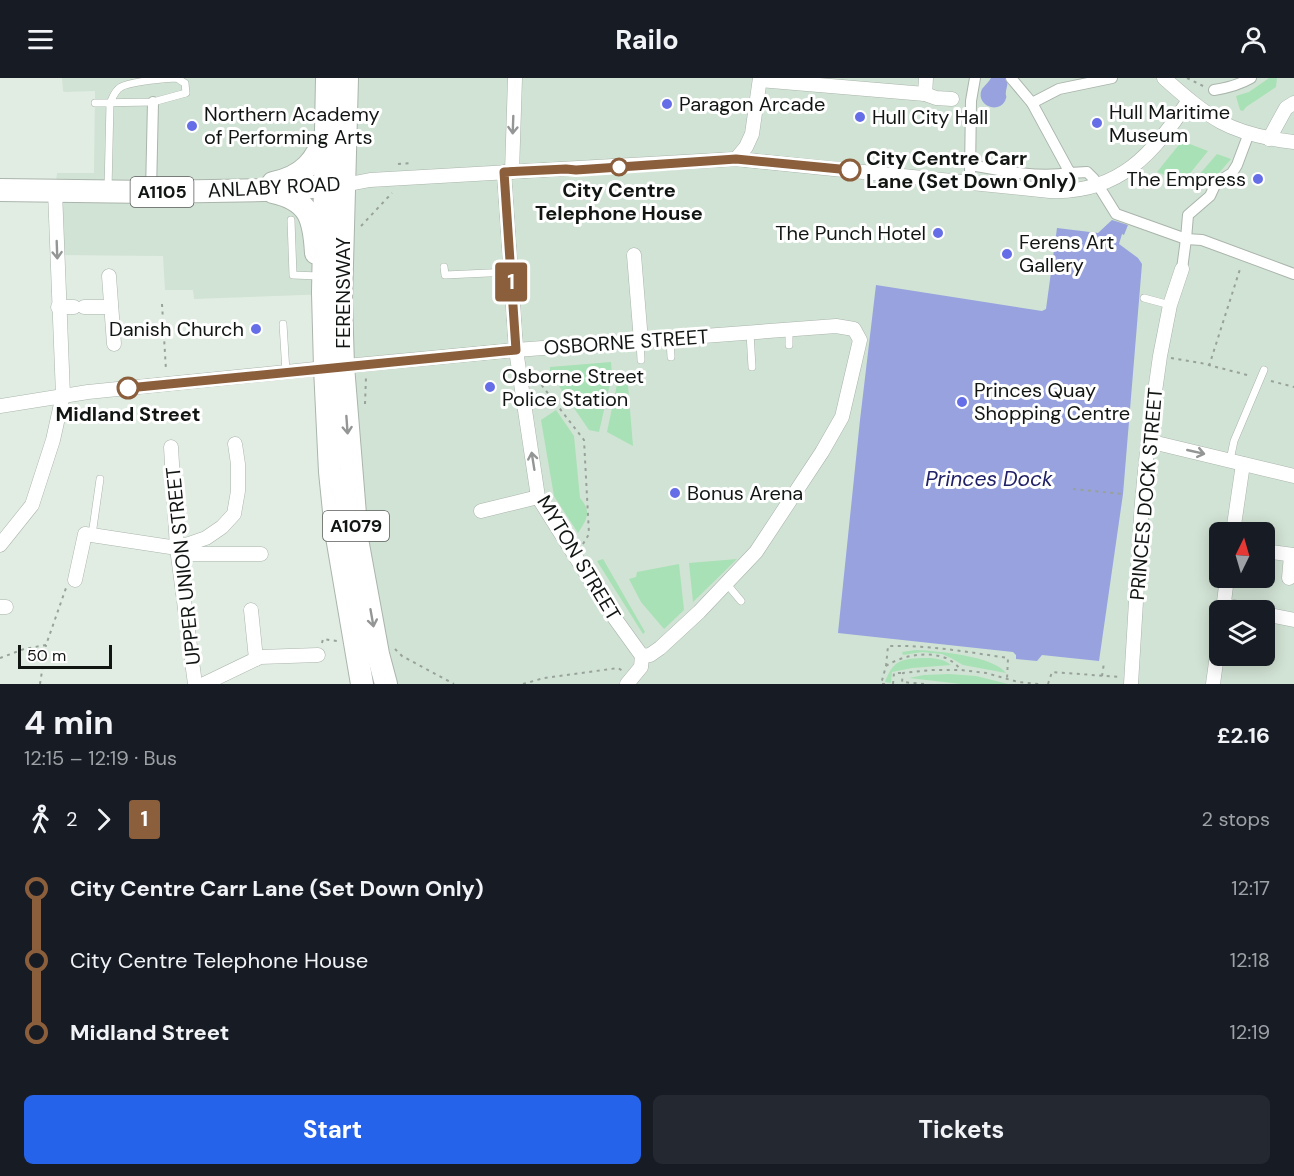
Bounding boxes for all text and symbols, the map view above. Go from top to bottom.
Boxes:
text: Railo [615,22,679,57]
icon: menu [24,23,57,56]
icon: person [1237,23,1270,56]
place label: Paragon Arcade [679,91,825,117]
marker: Paragon Arcade [660,97,674,111]
place label: Hull Maritime Museum [1109,99,1230,148]
place label: Northern Academy of Performing Arts [204,101,380,150]
place label: Hull City Hall [872,104,988,130]
marker: Hull City Hall [853,110,867,124]
one-way arrow [508,114,519,134]
marker: Hull Maritime Museum [1090,116,1104,130]
marker: Northern Academy of Performing Arts [185,119,199,133]
place label: City Centre Carr Lane (Set Down Only) [866,145,1076,194]
marker: City Centre Telephone House [610,158,628,176]
marker: City Centre Carr Lane (Set Down Only) [839,159,861,181]
place label: The Empress [1127,166,1246,192]
street label: ANLABY ROAD [207,171,341,203]
marker: The Empress [1251,172,1265,186]
road number: A1105 [130,177,194,207]
place label: City Centre Telephone House [535,177,703,226]
place label: The Punch Hotel [775,220,926,246]
marker: The Punch Hotel [931,226,945,240]
place label: Ferens Art Gallery [1019,229,1115,278]
street label: FERENSWAY [330,237,356,349]
one-way arrow [51,239,63,259]
marker: Ferens Art Gallery [1000,247,1014,261]
line badge: 1 [492,262,530,302]
text: 1 [507,268,515,296]
place label: Danish Church [109,316,244,342]
marker: Danish Church [249,322,263,336]
street label: OSBORNE STREET [543,323,709,361]
place label: Osborne Street Police Station [502,363,644,412]
marker: Midland Street [117,377,139,399]
place label: Princes Quay Shopping Centre [974,377,1130,426]
marker: Osborne Street Police Station [483,380,497,394]
street label: PRINCES DOCK STREET [1124,387,1168,601]
marker: Princes Quay Shopping Centre [955,395,969,409]
place label: Midland Street [56,401,200,427]
one-way arrow [342,414,353,434]
one-way arrow [1186,447,1205,459]
one-way arrow [527,451,538,471]
water label: Princes Dock [925,465,1053,493]
street label: UPPER UNION STREET [160,466,206,666]
place label: Bonus Arena [687,480,803,506]
marker: Bonus Arena [668,486,682,500]
street label: MYTON STREET [531,491,627,625]
road number: A1079 [323,511,389,541]
north arrow [1209,522,1275,588]
map controls [1209,522,1275,666]
button: layers [1209,600,1275,666]
one-way arrow [366,608,377,627]
scale bar [18,642,112,670]
text: 50 m [27,645,66,666]
text: 4 min [24,701,114,744]
text: £2.16 [1217,721,1270,750]
text: 12:15 – 12:19 · Bus [24,745,177,771]
icon: walk [24,803,57,836]
icon: forward [87,803,120,836]
text: 1 [141,805,148,833]
text: 2 [66,806,78,832]
text: 2 stops [1202,806,1270,832]
text: City Centre Carr Lane (Set Down Only) [70,874,484,903]
text: 12:17 [1231,875,1270,901]
text: City Centre Telephone House [70,946,368,975]
text: 12:18 [1230,947,1270,973]
text: Midland Street [70,1018,229,1047]
text: 12:19 [1229,1019,1270,1045]
button: Start [24,1095,641,1164]
button: Tickets [653,1095,1270,1164]

